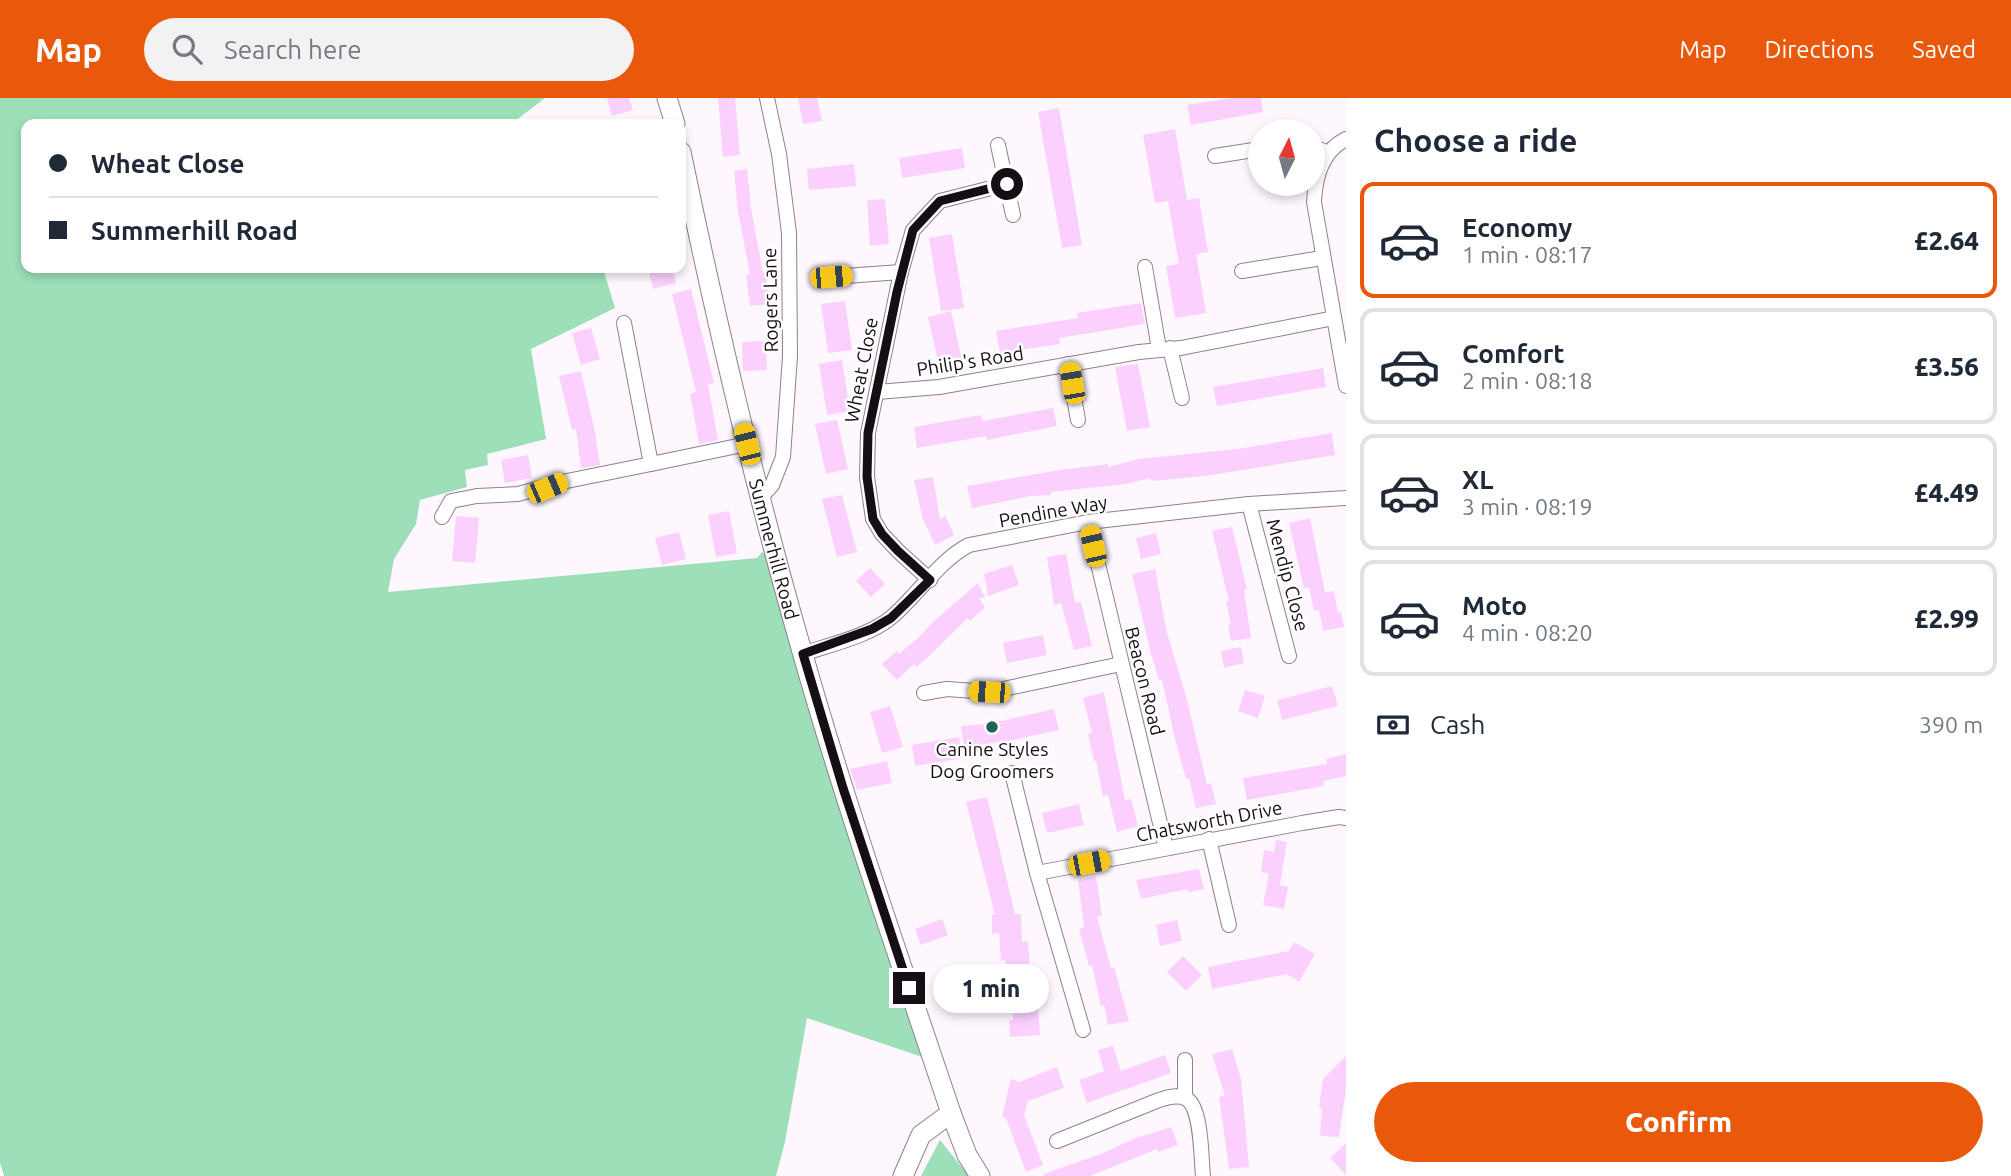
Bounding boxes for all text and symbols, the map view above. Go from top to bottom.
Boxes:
search box [144,18,634,81]
icon: search [168,30,206,68]
text: Map [35,31,102,68]
text: Search here [224,35,362,64]
text: Map [1679,36,1726,63]
text: Directions [1764,36,1874,63]
text: Saved [1912,36,1976,63]
north arrow [1248,119,1325,196]
map controls [1248,119,1325,196]
text: Choose a ride [1374,122,1577,158]
text: Wheat Close [91,149,245,178]
route start [991,168,1023,200]
icon: car [1378,209,1441,272]
text: Economy [1462,213,1572,242]
text: Summerhill Road [91,216,298,245]
text: £2.64 [1914,226,1979,255]
text: 1 min · 08:17 [1462,242,1593,267]
street label: Rogers Lane [758,247,782,353]
car [810,265,853,289]
street label: Wheat Close [840,315,882,425]
icon: car [1378,335,1441,398]
text: Comfort [1462,339,1565,368]
street label: Philip's Road [915,342,1025,380]
text: £3.56 [1914,352,1979,381]
car [1059,360,1086,406]
text: 2 min · 08:18 [1462,368,1593,393]
car [732,421,763,467]
icon: car [1378,461,1441,524]
text: XL [1462,465,1493,494]
car [524,470,571,506]
street label: Summerhill Road [745,476,803,622]
text: £4.49 [1914,478,1979,507]
street label: Pendine Way [997,491,1109,531]
text: 3 min · 08:19 [1462,494,1593,519]
street label: Mendip Close [1262,516,1314,634]
car [1079,523,1108,569]
icon: car [1378,587,1441,650]
text: Moto [1462,591,1527,620]
text: £2.99 [1914,604,1979,633]
text: 4 min · 08:20 [1462,620,1593,645]
street label: Beacon Road [1121,624,1169,738]
car [968,680,1011,704]
icon: cash [1374,706,1412,744]
text: Cash [1430,710,1485,739]
text: 390 m [1919,712,1983,737]
marker: Canine Styles Dog Groomers [984,719,1000,735]
place label: Canine Styles Dog Groomers [930,738,1054,782]
street label: Chatsworth Drive [1134,796,1284,846]
car [1067,849,1112,877]
callout: 1 min [934,964,1049,1012]
route end [893,972,925,1004]
text: 1 min [962,976,1020,1001]
button: Confirm [1374,1082,1983,1162]

